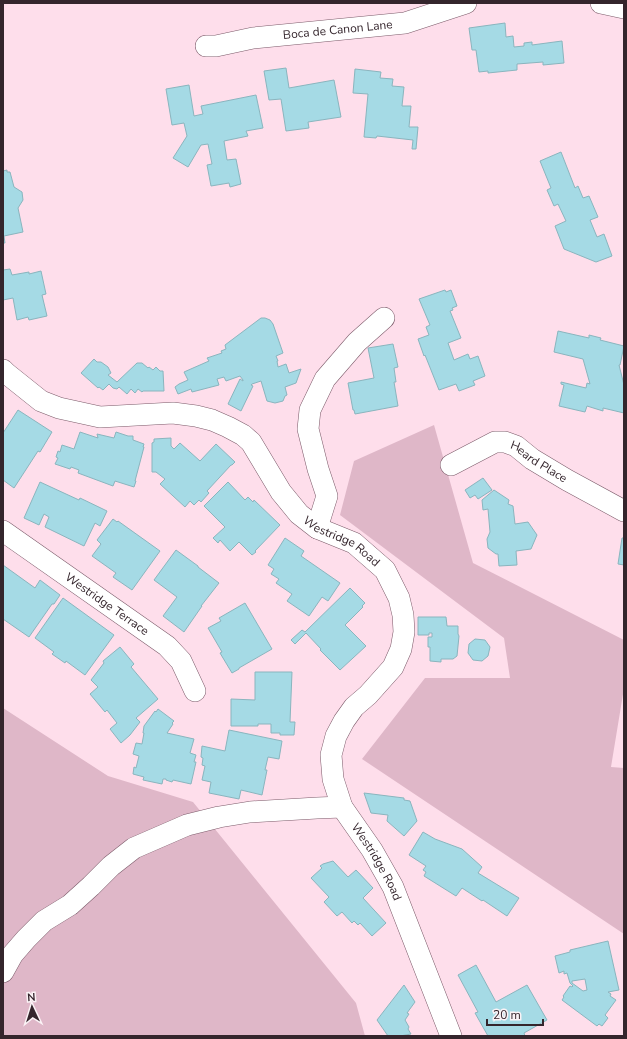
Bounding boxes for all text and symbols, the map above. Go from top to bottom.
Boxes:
street label: Boca de Canon Lane [282,16,393,43]
street label: Heard Place [508,437,570,486]
street label: Westridge Road [300,512,383,570]
street label: Westridge Terrace [62,569,152,639]
street label: Westridge Road [348,820,405,903]
north arrow [12,987,52,1027]
text: N [27,990,36,1005]
scale bar [487,1001,543,1027]
text: 20 m [493,1007,521,1023]

